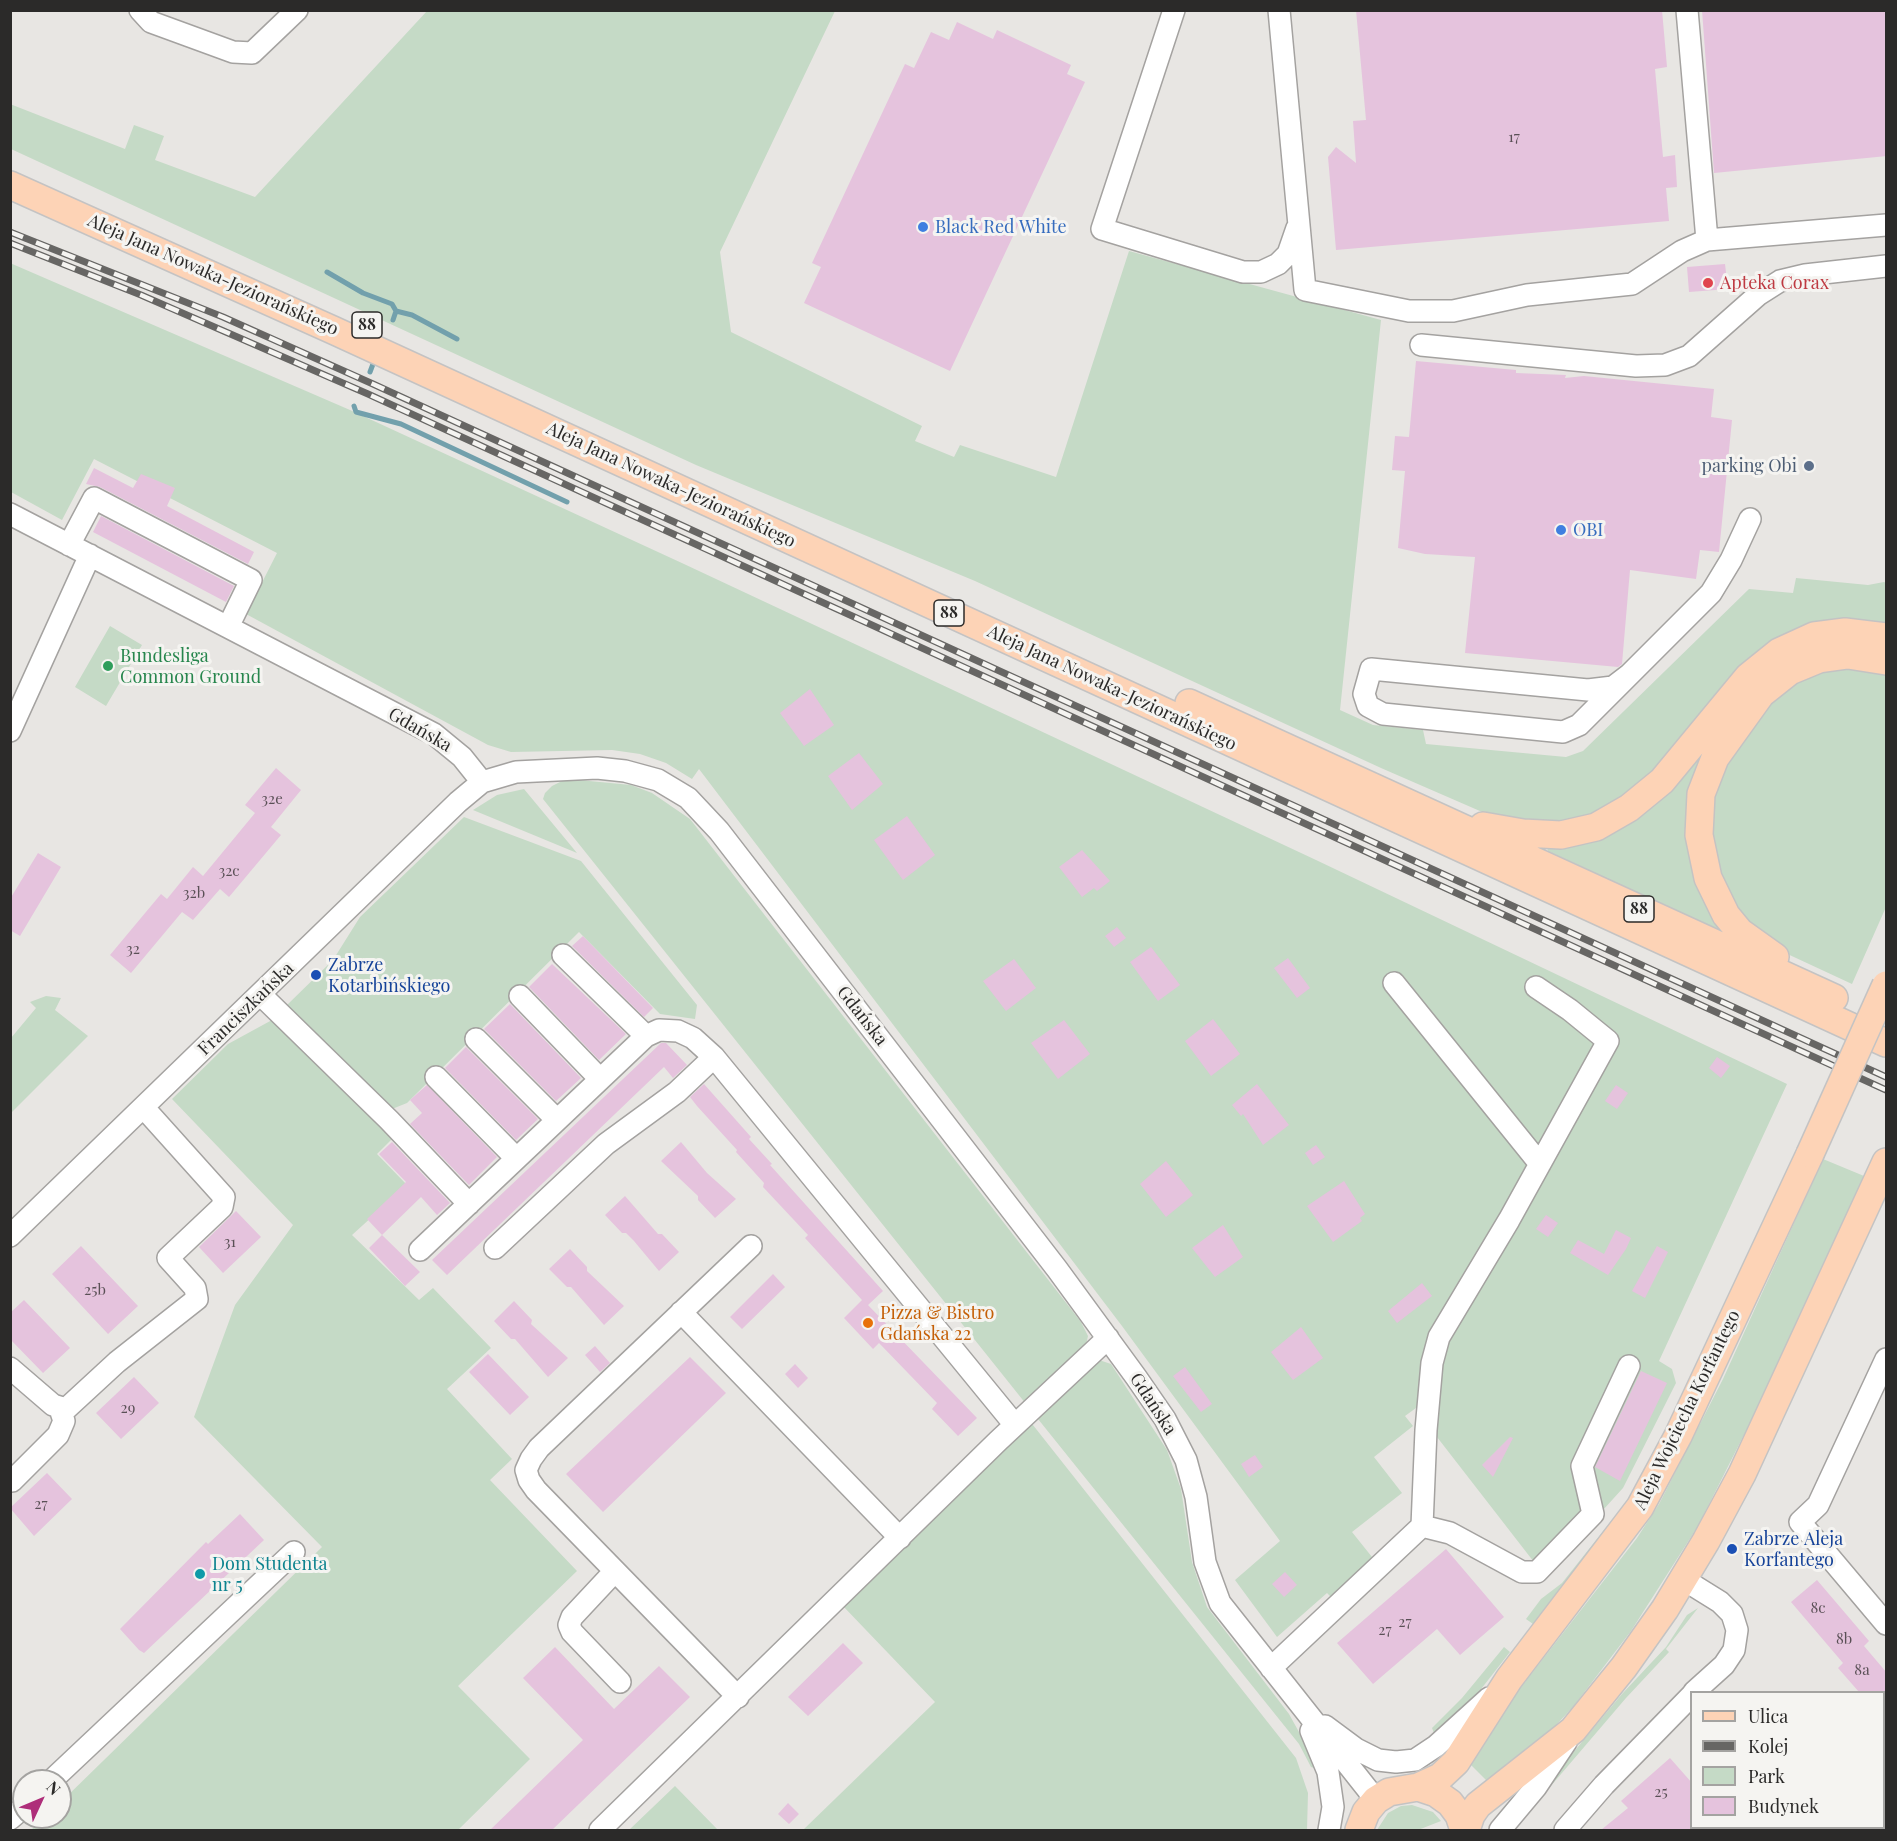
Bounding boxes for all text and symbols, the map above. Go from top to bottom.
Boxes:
house number: 17 [1508,128,1520,146]
street label: Aleja Jana Nowaka-Jeziorańskiego [84,210,342,340]
place label: Black Red White [935,216,1067,238]
marker: Black Red White [916,220,930,234]
place label: Apteka Corax [1720,272,1829,294]
marker: Apteka Corax [1701,276,1715,290]
road number: 88 [352,312,382,338]
street label: Aleja Jana Nowaka-Jeziorańskiego [543,418,799,552]
place label: parking Obi [1701,455,1797,477]
marker: parking Obi [1802,459,1816,473]
place label: OBI [1573,519,1603,541]
marker: OBI [1554,523,1568,537]
road number: 88 [934,600,964,626]
street label: Aleja Jana Nowaka-Jeziorańskiego [984,621,1240,755]
place label: Bundesliga Common Ground [120,645,261,688]
marker: Bundesliga Common Ground [101,659,115,673]
street label: Gdańska [384,703,456,757]
house number: 32e [261,790,283,808]
house number: 32c [218,862,240,880]
house number: 32b [183,884,205,902]
road number: 88 [1624,896,1654,922]
house number: 32 [126,940,140,958]
place label: Zabrze Kotarbińskiego [328,954,450,996]
street label: Franciszkańska [194,958,298,1060]
marker: Zabrze Kotarbińskiego [309,968,323,982]
street label: Gdańska [832,982,892,1050]
house number: 31 [224,1233,236,1251]
house number: 25b [84,1281,106,1299]
place label: Pizza & Bistro Gdańska 22 [880,1302,994,1344]
street label: Aleja Wojciecha Korfantego [1629,1307,1745,1513]
marker: Pizza & Bistro Gdańska 22 [861,1316,875,1330]
street label: Gdańska [1125,1369,1181,1439]
house number: 29 [121,1399,135,1417]
house number: 27 [34,1495,48,1513]
place label: Zabrze Aleja Korfantego [1744,1528,1843,1570]
marker: Zabrze Aleja Korfantego [1725,1542,1739,1556]
place label: Dom Studenta nr 5 [212,1553,328,1596]
marker: Dom Studenta nr 5 [193,1567,207,1581]
house number: 8c [1810,1599,1826,1617]
house number: 27 [1398,1613,1412,1631]
house number: 27 [1378,1621,1392,1639]
house number: 8b [1836,1630,1852,1648]
house number: 8a [1854,1661,1870,1679]
legend [1690,1691,1885,1829]
text: Ulica [1748,1704,1788,1728]
text: Kolej [1748,1734,1788,1758]
text: Park [1748,1764,1785,1788]
north arrow [12,1769,72,1829]
text: N [42,1776,65,1799]
house number: 25 [1654,1783,1668,1801]
text: Budynek [1748,1794,1819,1818]

